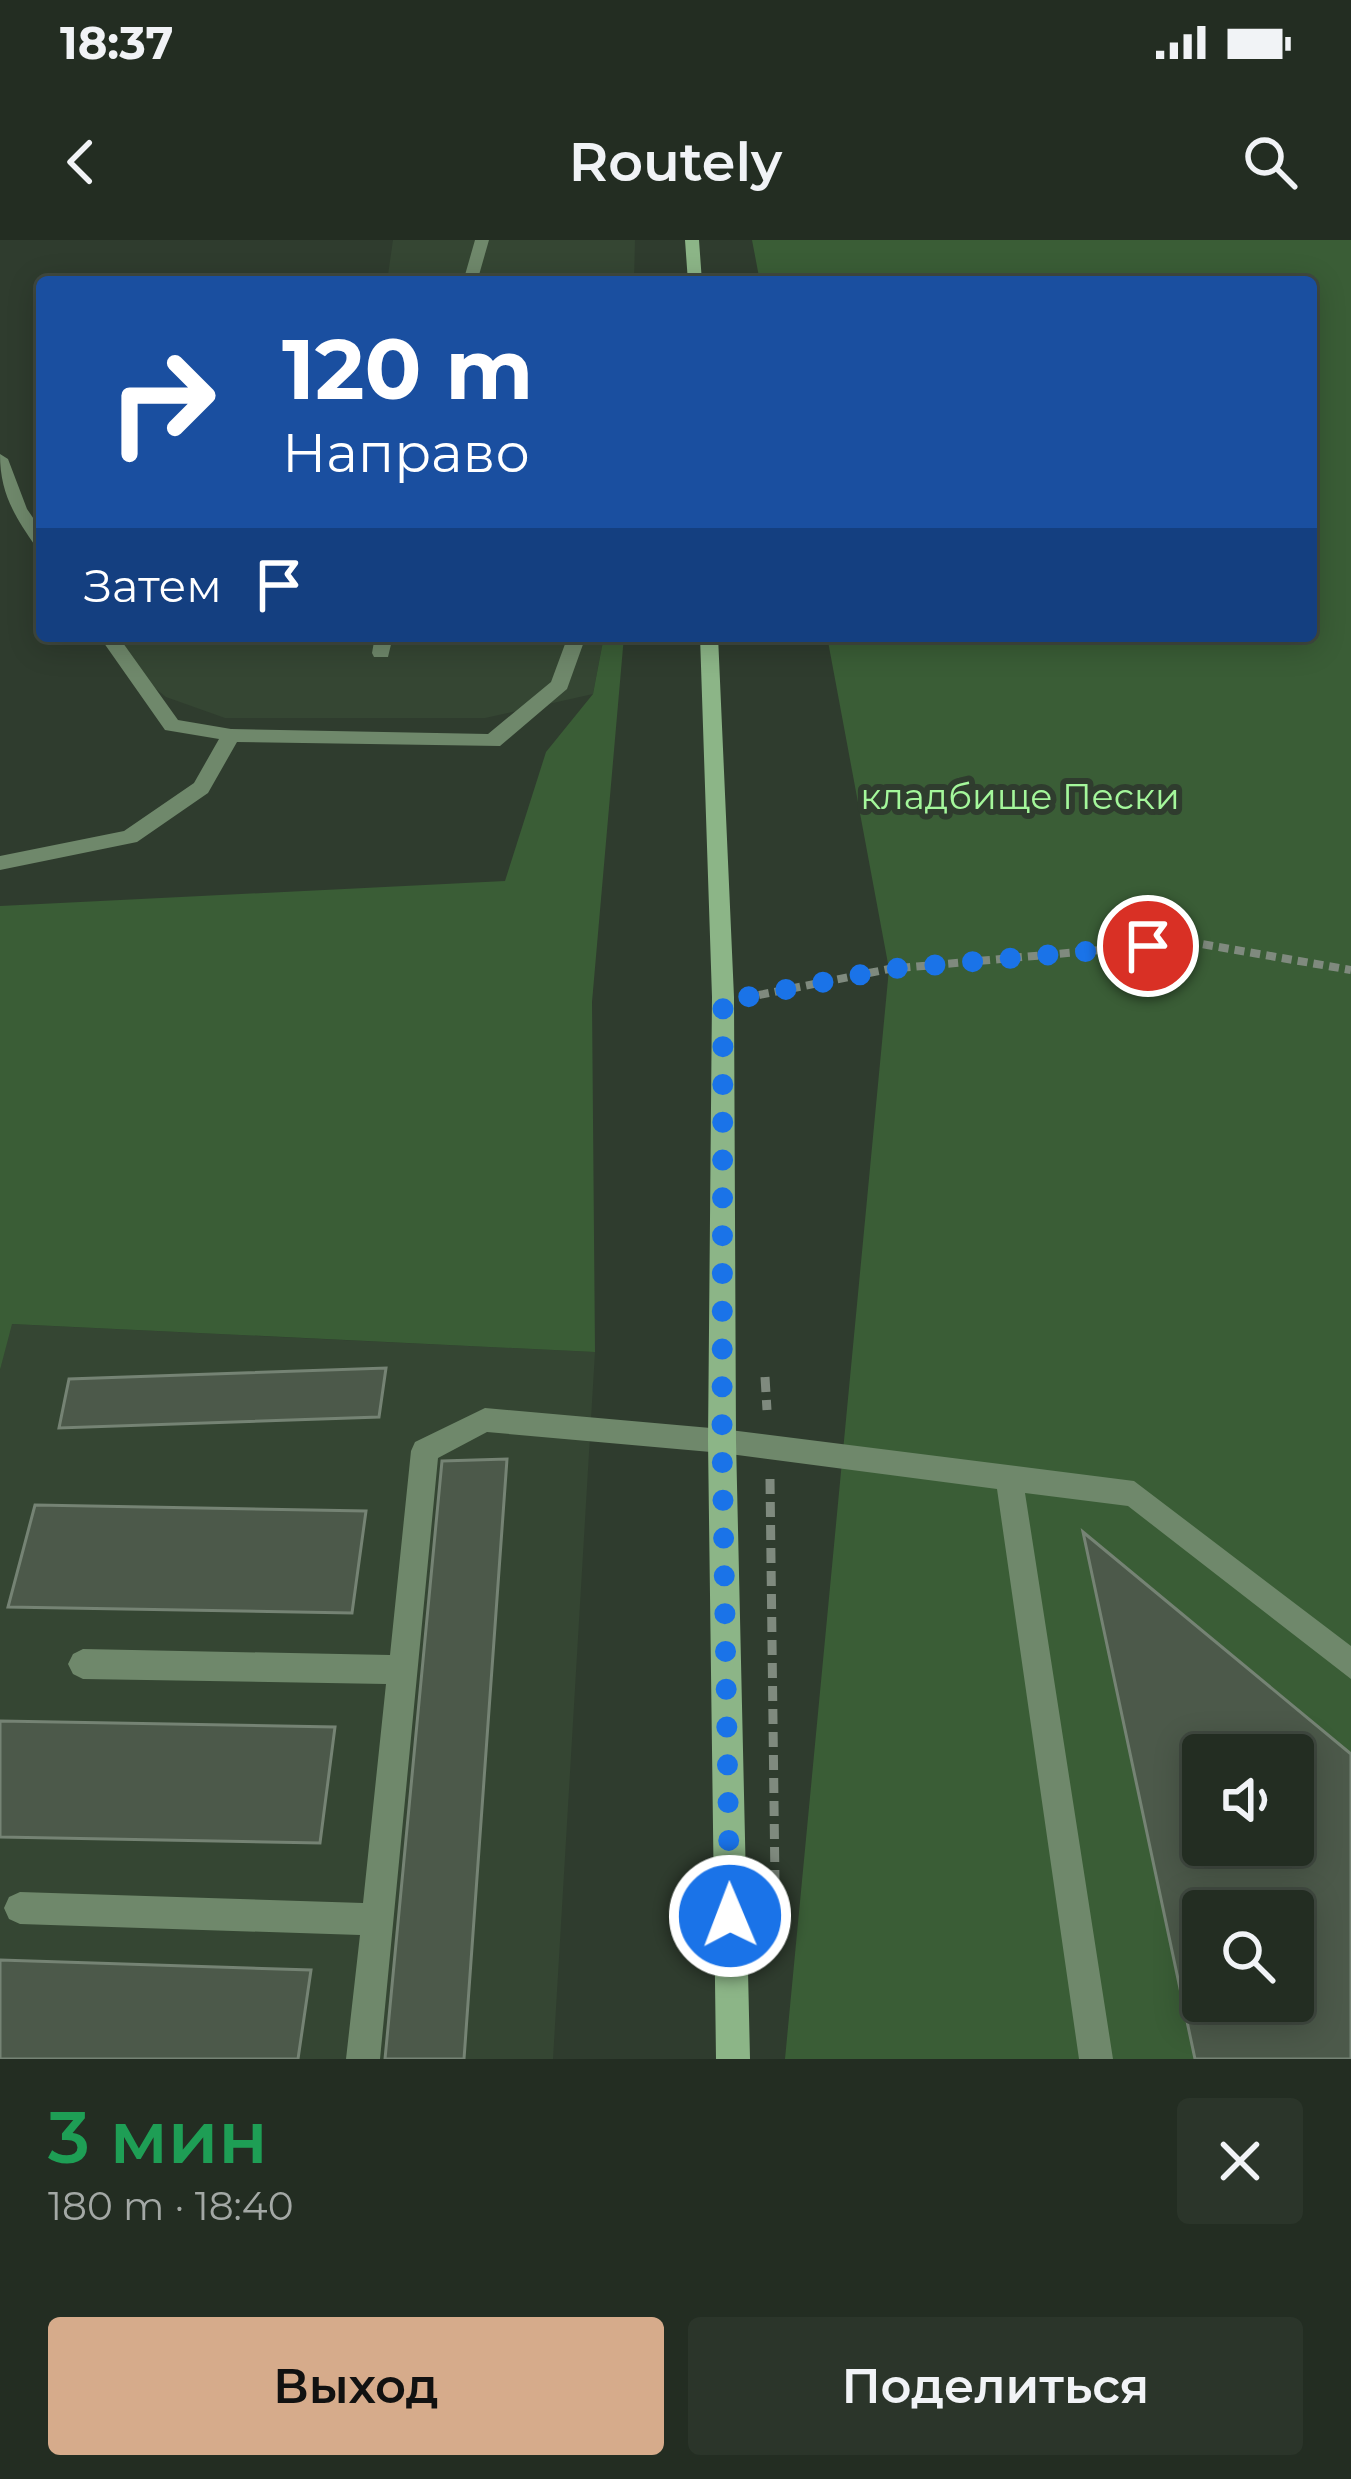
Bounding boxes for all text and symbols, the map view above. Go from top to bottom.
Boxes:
text: 18:37 [60,15,173,70]
icon: back [48,129,114,195]
text: Routely [569,129,782,195]
icon: search [1237,129,1303,195]
text: 120 m [282,318,533,420]
icon: right [84,324,240,480]
text: Направо [282,420,530,486]
icon: arrive [246,552,312,618]
text: Затем [84,558,222,613]
park label: кладбище Пески [860,774,1180,818]
pin [1097,895,1199,997]
icon: arrive [1115,913,1181,979]
map controls [1182,1734,1314,2022]
button: sound [1182,1734,1314,1866]
position arrow [667,1853,793,1979]
button: search [1182,1890,1314,2022]
text: 3 мин [48,2093,268,2181]
button: close [1177,2098,1303,2224]
text: 180 m · 18:40 [48,2182,293,2230]
button: Выход [48,2317,664,2455]
button: Поделиться [688,2317,1303,2455]

